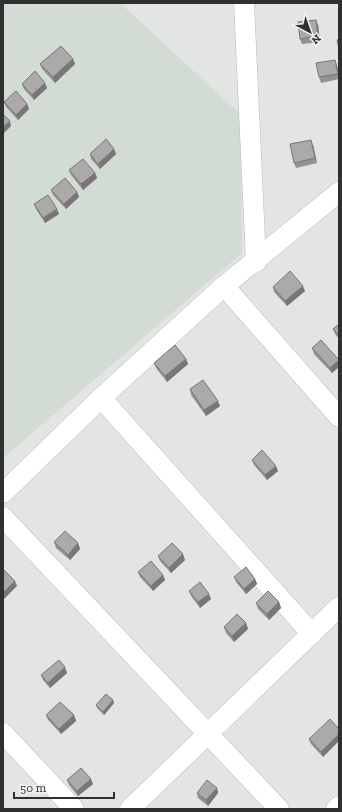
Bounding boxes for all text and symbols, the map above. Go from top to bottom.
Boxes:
north arrow [290,12,330,52]
text: N [308,32,324,47]
scale bar [14,774,114,800]
text: 50 m [20,781,47,795]

